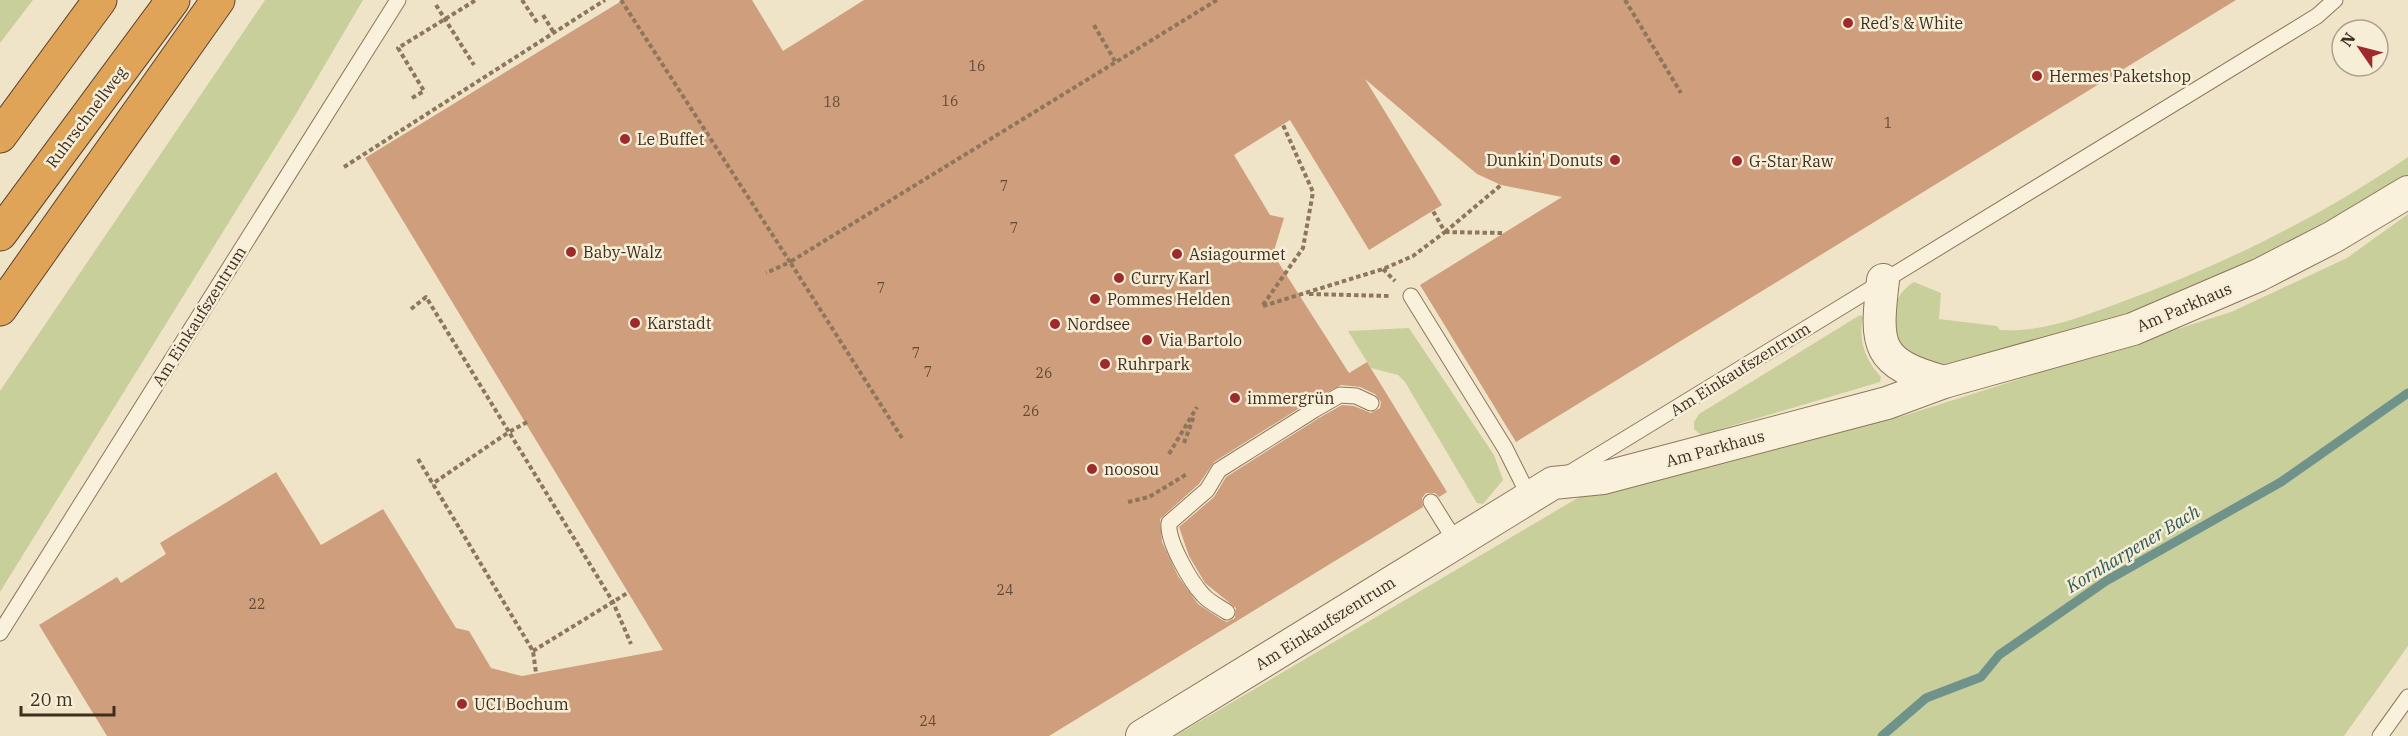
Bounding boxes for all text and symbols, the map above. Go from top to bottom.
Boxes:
place label: Red’s & White [1860,13,1963,33]
marker: Red’s & White [1841,16,1855,30]
north arrow [2330,18,2390,78]
text: N [2336,28,2360,50]
house number: 16 [969,57,985,75]
street label: Ruhrschnellweg [41,62,131,172]
place label: Hermes Paketshop [2049,66,2191,86]
marker: Hermes Paketshop [2030,69,2044,83]
house number: 16 [942,92,958,110]
house number: 18 [824,93,840,111]
house number: 1 [1884,114,1892,132]
place label: Le Buffet [637,129,705,149]
marker: Le Buffet [618,132,632,146]
place label: Dunkin' Donuts [1486,150,1603,170]
place label: G-Star Raw [1749,151,1834,171]
marker: Dunkin' Donuts [1608,153,1622,167]
marker: G-Star Raw [1730,154,1744,168]
house number: 7 [1000,177,1008,195]
house number: 7 [1010,219,1018,237]
street label: Am Einkaufszentrum [148,242,250,390]
place label: Baby-Walz [583,242,662,262]
place label: Asiagourmet [1189,244,1286,264]
marker: Baby-Walz [564,245,578,259]
marker: Asiagourmet [1170,247,1184,261]
place label: Curry Karl [1131,268,1210,288]
marker: Curry Karl [1112,271,1126,285]
street label: Am Parkhaus [2134,278,2234,336]
house number: 7 [877,279,885,297]
place label: Pommes Helden [1107,289,1231,309]
marker: Pommes Helden [1088,292,1102,306]
place label: Karstadt [647,313,712,333]
place label: Nordsee [1067,314,1130,334]
marker: Karstadt [628,316,642,330]
marker: Nordsee [1048,317,1062,331]
street label: Am Einkaufszentrum [1666,318,1814,420]
place label: Via Bartolo [1159,330,1242,350]
marker: Via Bartolo [1140,333,1154,347]
house number: 7 [912,344,920,362]
place label: Ruhrpark [1117,354,1190,374]
marker: Ruhrpark [1098,357,1112,371]
house number: 7 [924,363,932,381]
house number: 26 [1036,364,1052,382]
place label: immergrün [1247,388,1334,408]
marker: immergrün [1228,391,1242,405]
house number: 26 [1023,402,1039,420]
street label: Am Parkhaus [1664,425,1766,471]
place label: noosou [1104,459,1159,479]
marker: noosou [1085,462,1099,476]
water label: Kornharpener Bach [2061,500,2204,598]
street label: Am Einkaufszentrum [1251,572,1399,674]
house number: 24 [997,581,1013,599]
house number: 22 [249,595,265,613]
scale bar [21,679,114,717]
text: 20 m [30,688,73,711]
place label: UCI Bochum [474,694,569,714]
marker: UCI Bochum [455,697,469,711]
house number: 24 [920,712,936,730]

